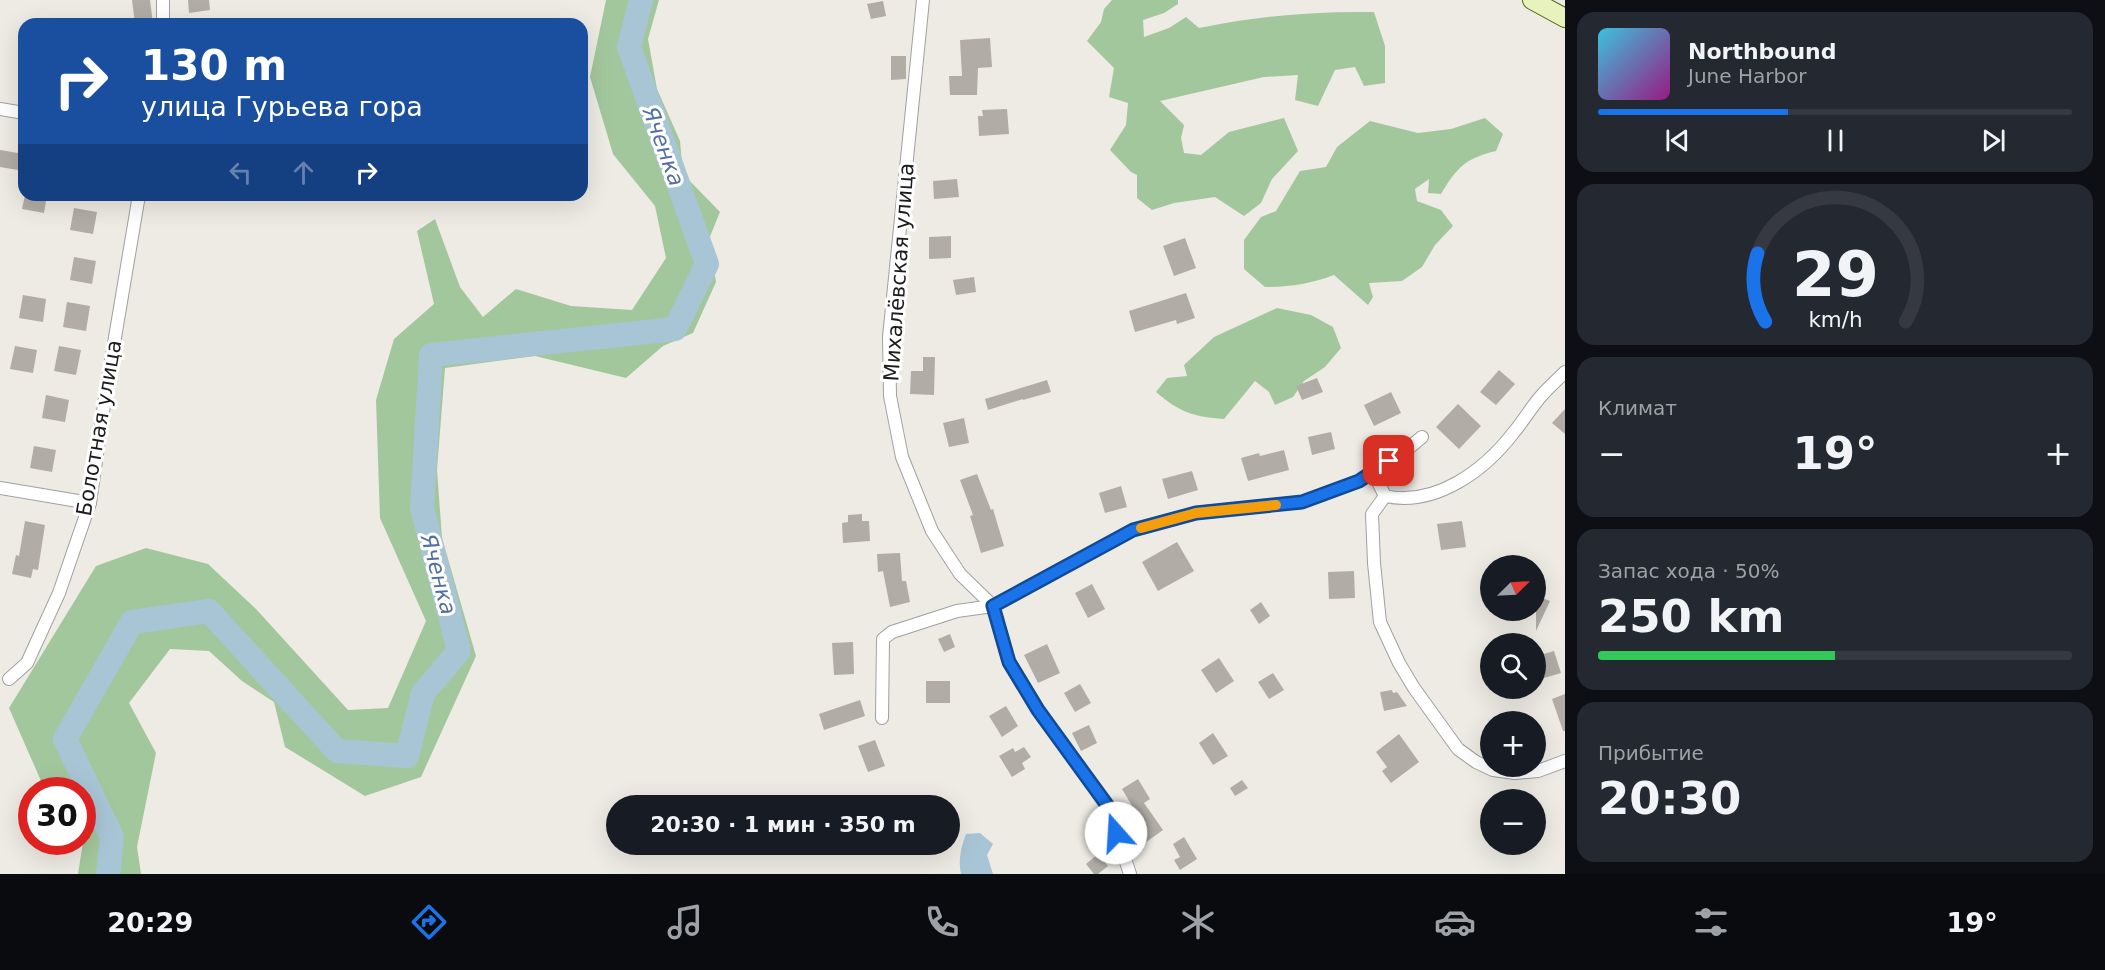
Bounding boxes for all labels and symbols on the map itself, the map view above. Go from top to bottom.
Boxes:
water label: Яченка [637,102,689,189]
street label: Михалёвская улица [879,162,919,382]
street label: Болотная улица [72,338,126,518]
pin [1363,435,1414,486]
water label: Яченка [415,530,461,617]
north arrow [1480,555,1546,621]
speed limit sign: 30 [18,777,96,855]
position arrow [1084,801,1148,865]

